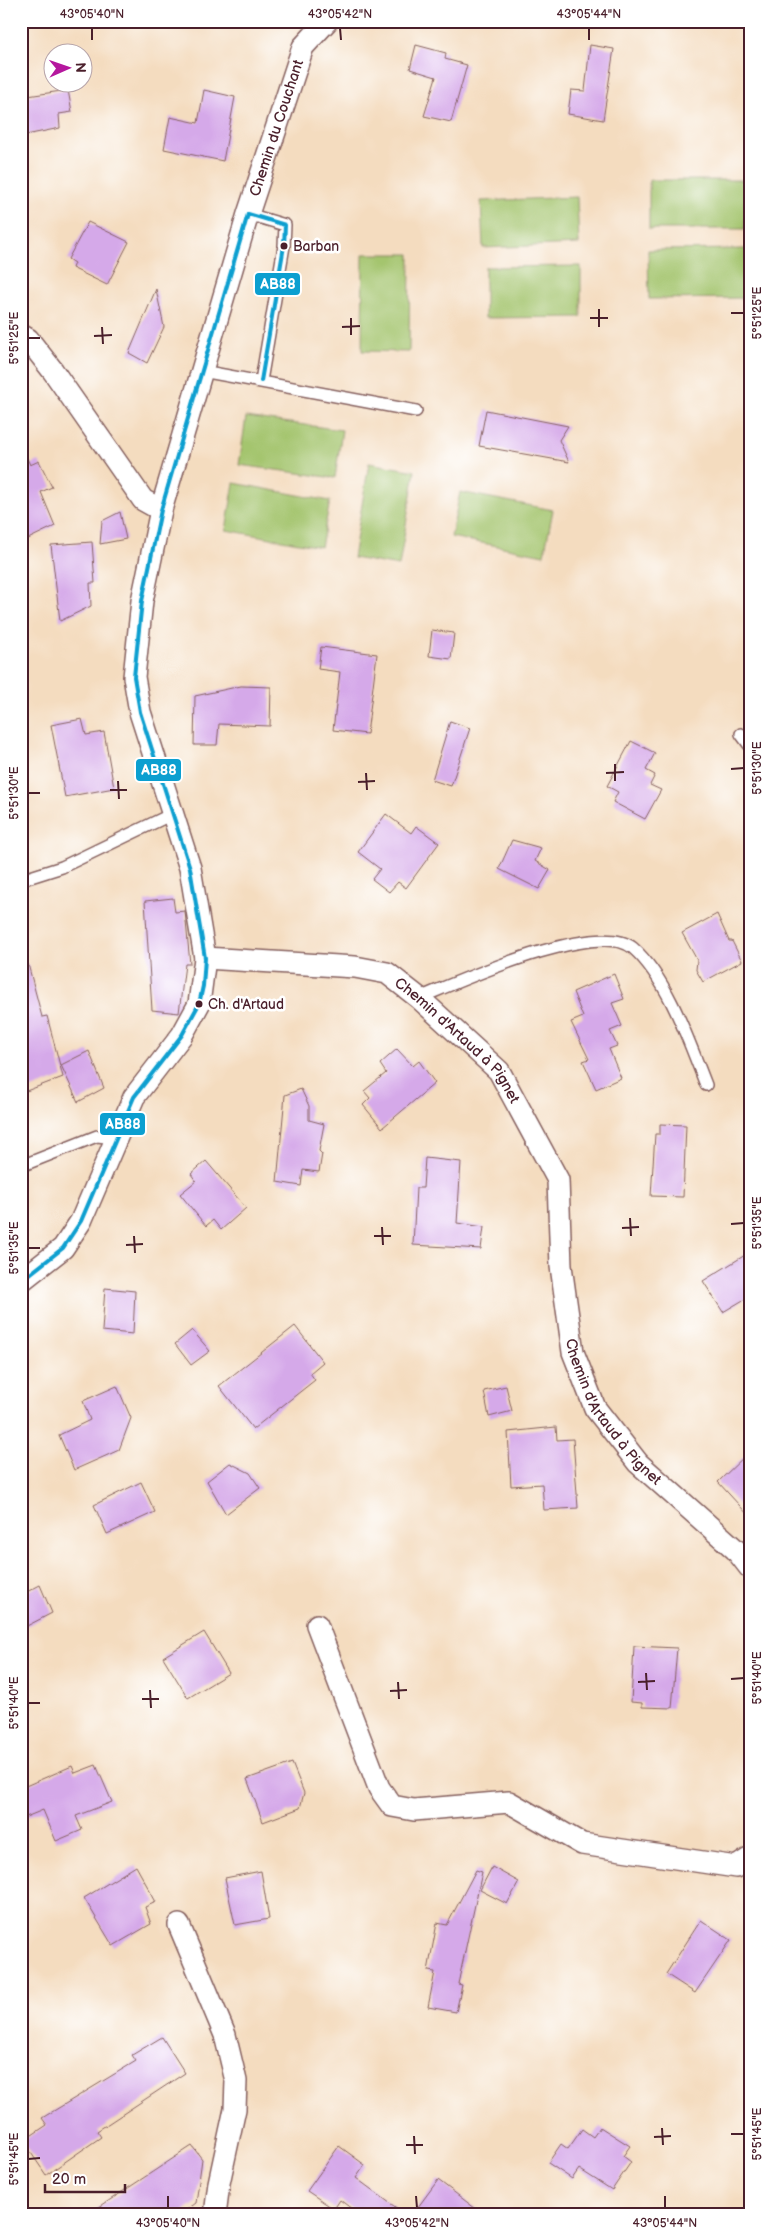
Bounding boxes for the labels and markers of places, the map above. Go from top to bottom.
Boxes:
place label: Barban [293,238,339,255]
marker: Barban [279,241,289,251]
place label: Ch. d'Artaud [208,996,284,1013]
marker: Ch. d'Artaud [194,999,204,1009]

